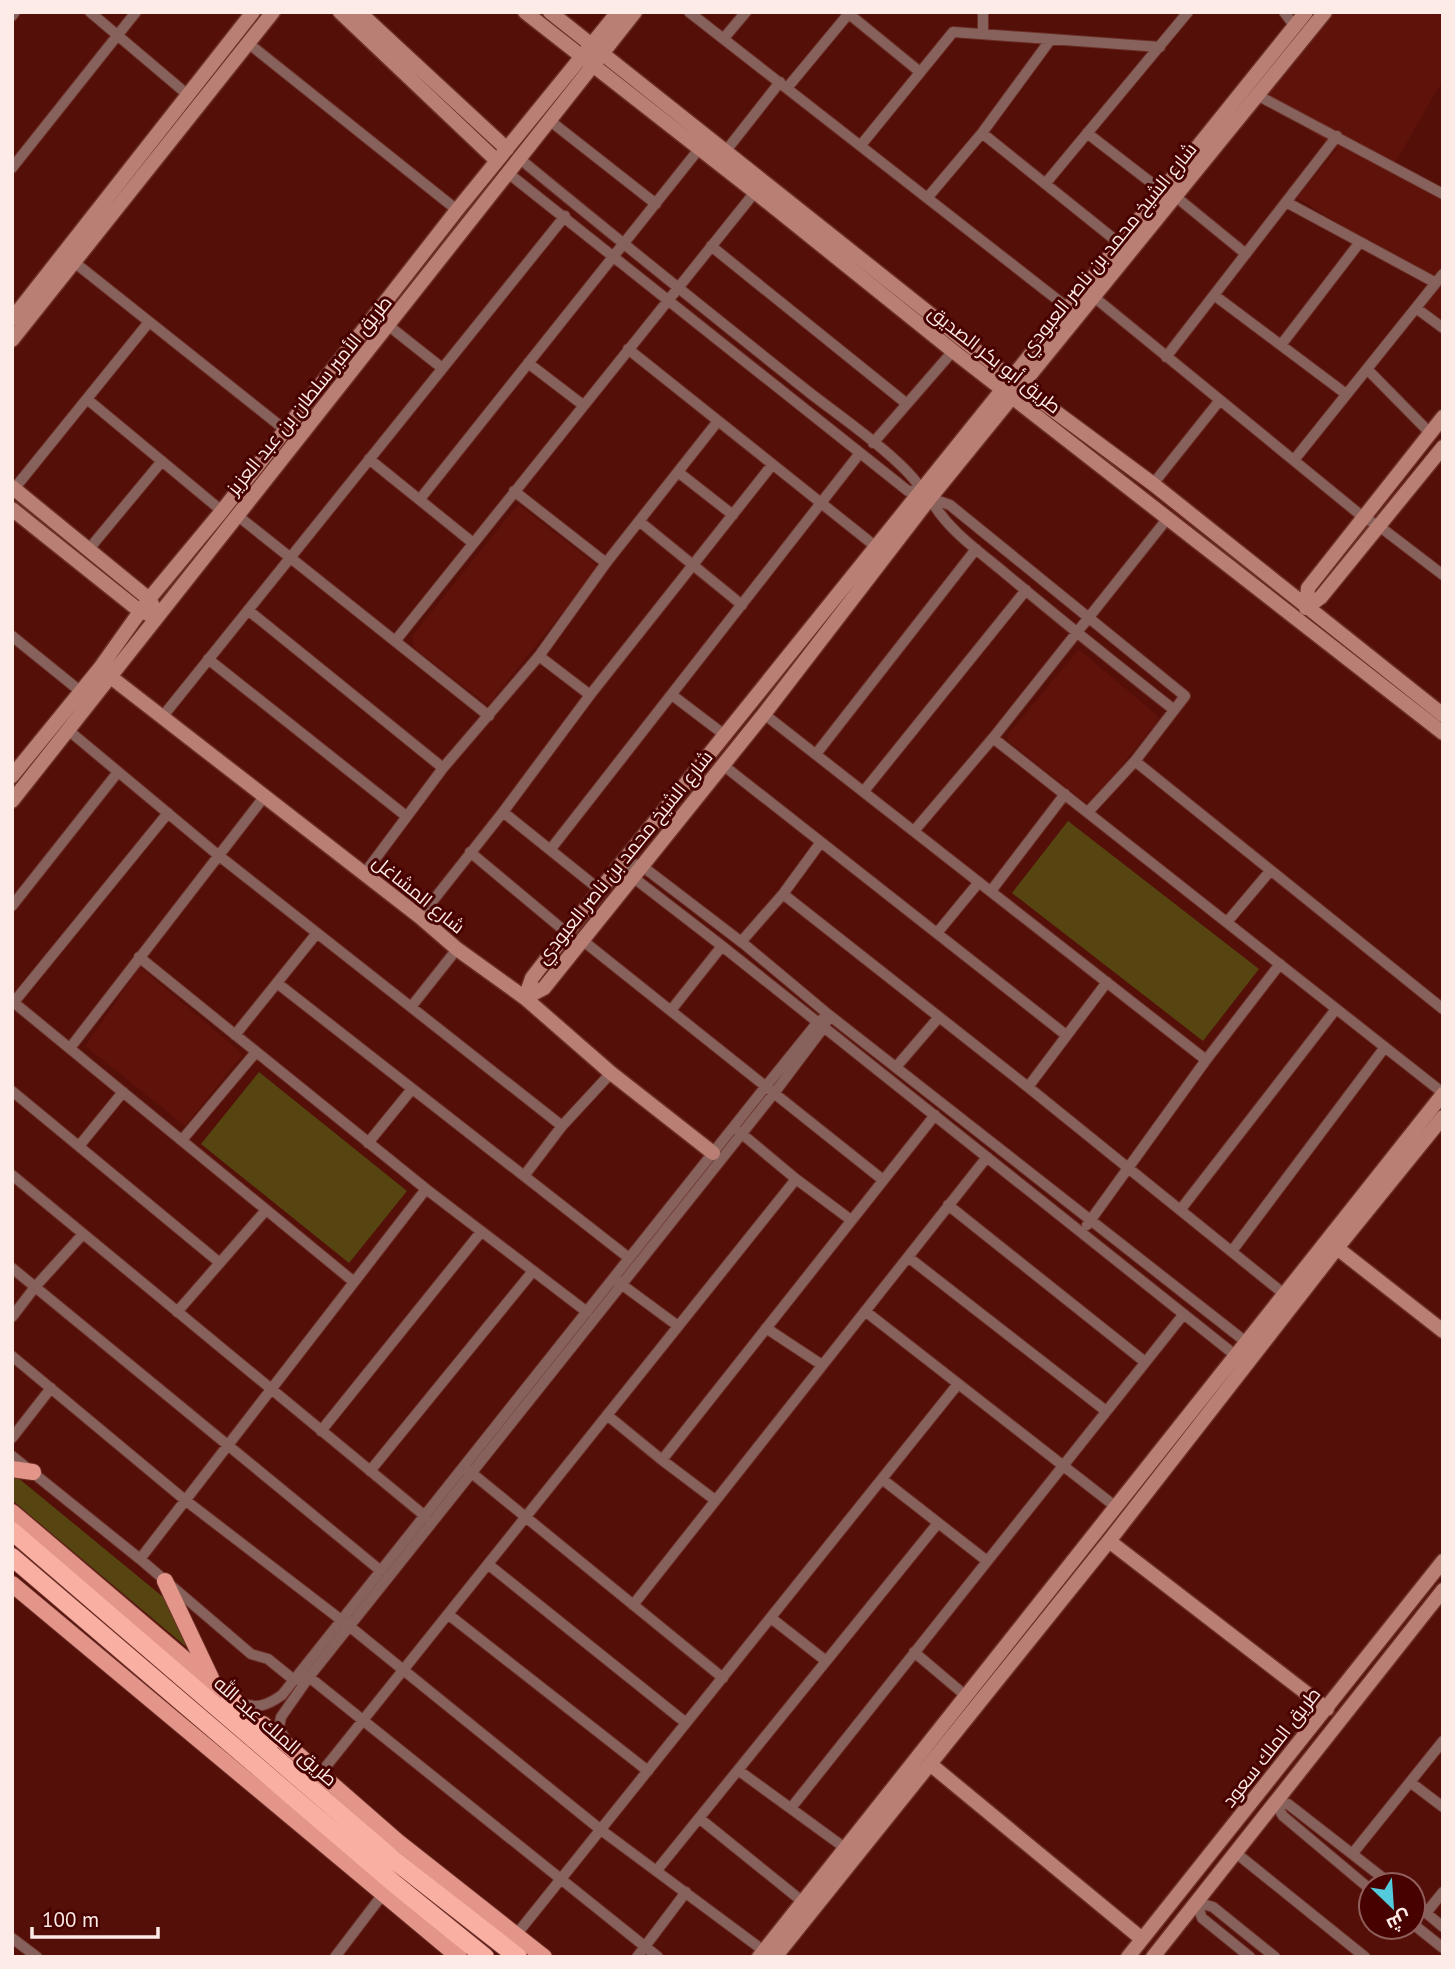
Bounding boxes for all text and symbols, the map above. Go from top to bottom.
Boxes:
street label: شارع الشيخ محمد بن ناصر العبودي [1014,137,1204,363]
street label: طريق الأمير سلطان بن عبد العزيز [221,291,398,501]
street label: طريق أبو بكر الصديق [923,300,1066,419]
street label: شارع الشيخ محمد بن ناصر العبودي [530,745,720,971]
street label: شارع المشاغل [367,850,470,940]
street label: طريق الملك عبد الله [209,1671,342,1792]
street label: طريق الملك سعود [1217,1682,1326,1813]
north arrow [1357,1871,1427,1941]
scale bar [32,1896,158,1940]
text: ش [1383,1905,1415,1937]
text: 100 m [42,1906,99,1933]

